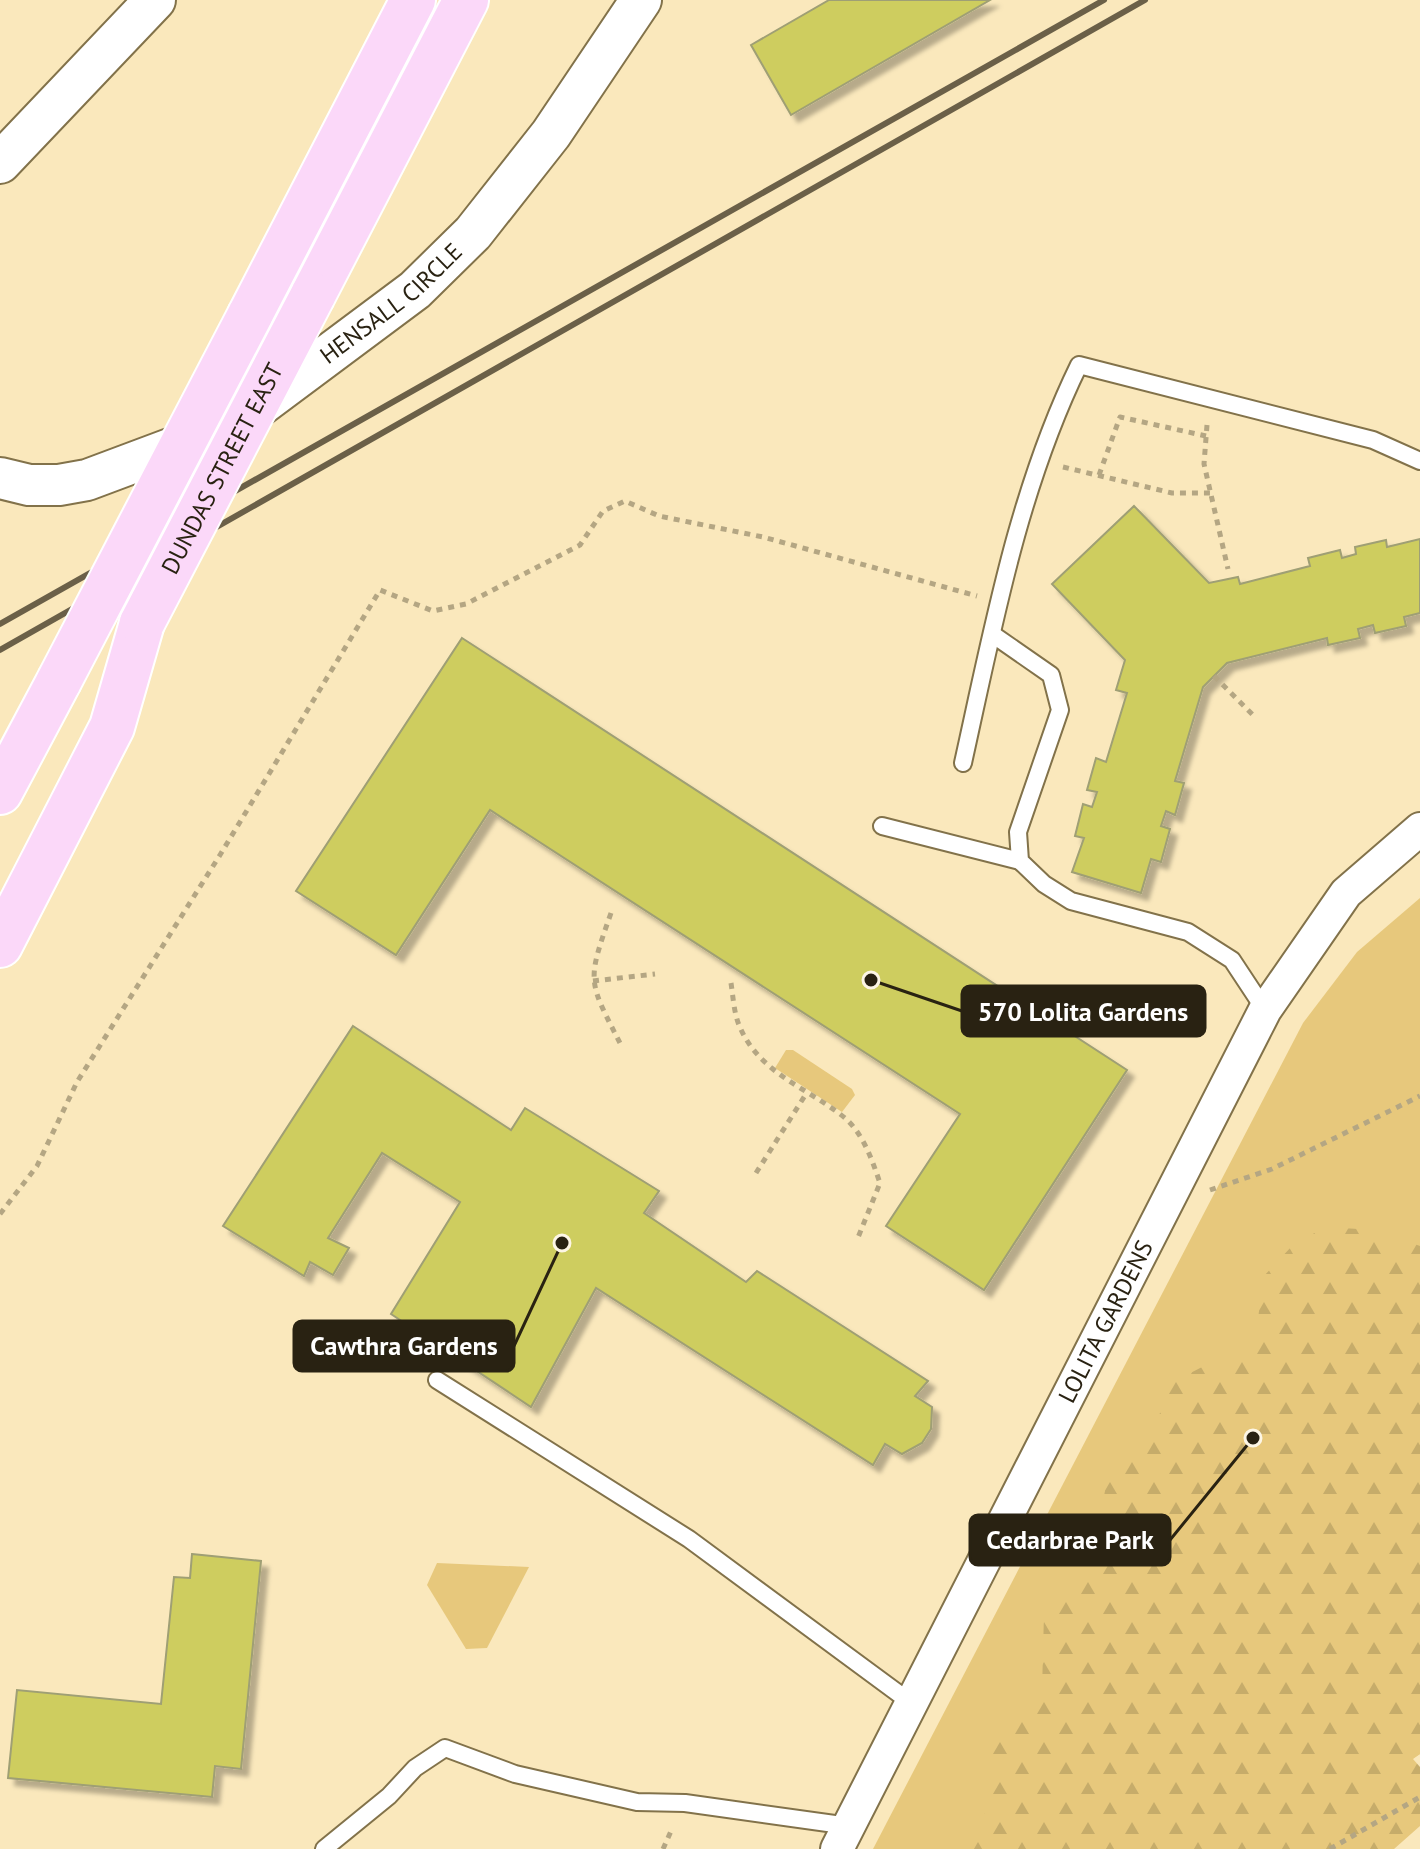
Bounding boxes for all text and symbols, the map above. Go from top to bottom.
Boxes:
street label: HENSALL CIRCLE [314,236,469,371]
street label: DUNDAS STREET EAST [154,358,290,579]
callout: 570 Lolita Gardens [962,986,1205,1036]
text: 570 Lolita Gardens [978,995,1188,1028]
street label: LOLITA GARDENS [1051,1235,1160,1408]
callout: Cawthra Gardens [294,1321,514,1371]
text: Cawthra Gardens [310,1329,498,1362]
callout: Cedarbrae Park [970,1515,1170,1565]
text: Cedarbrae Park [986,1523,1154,1556]

